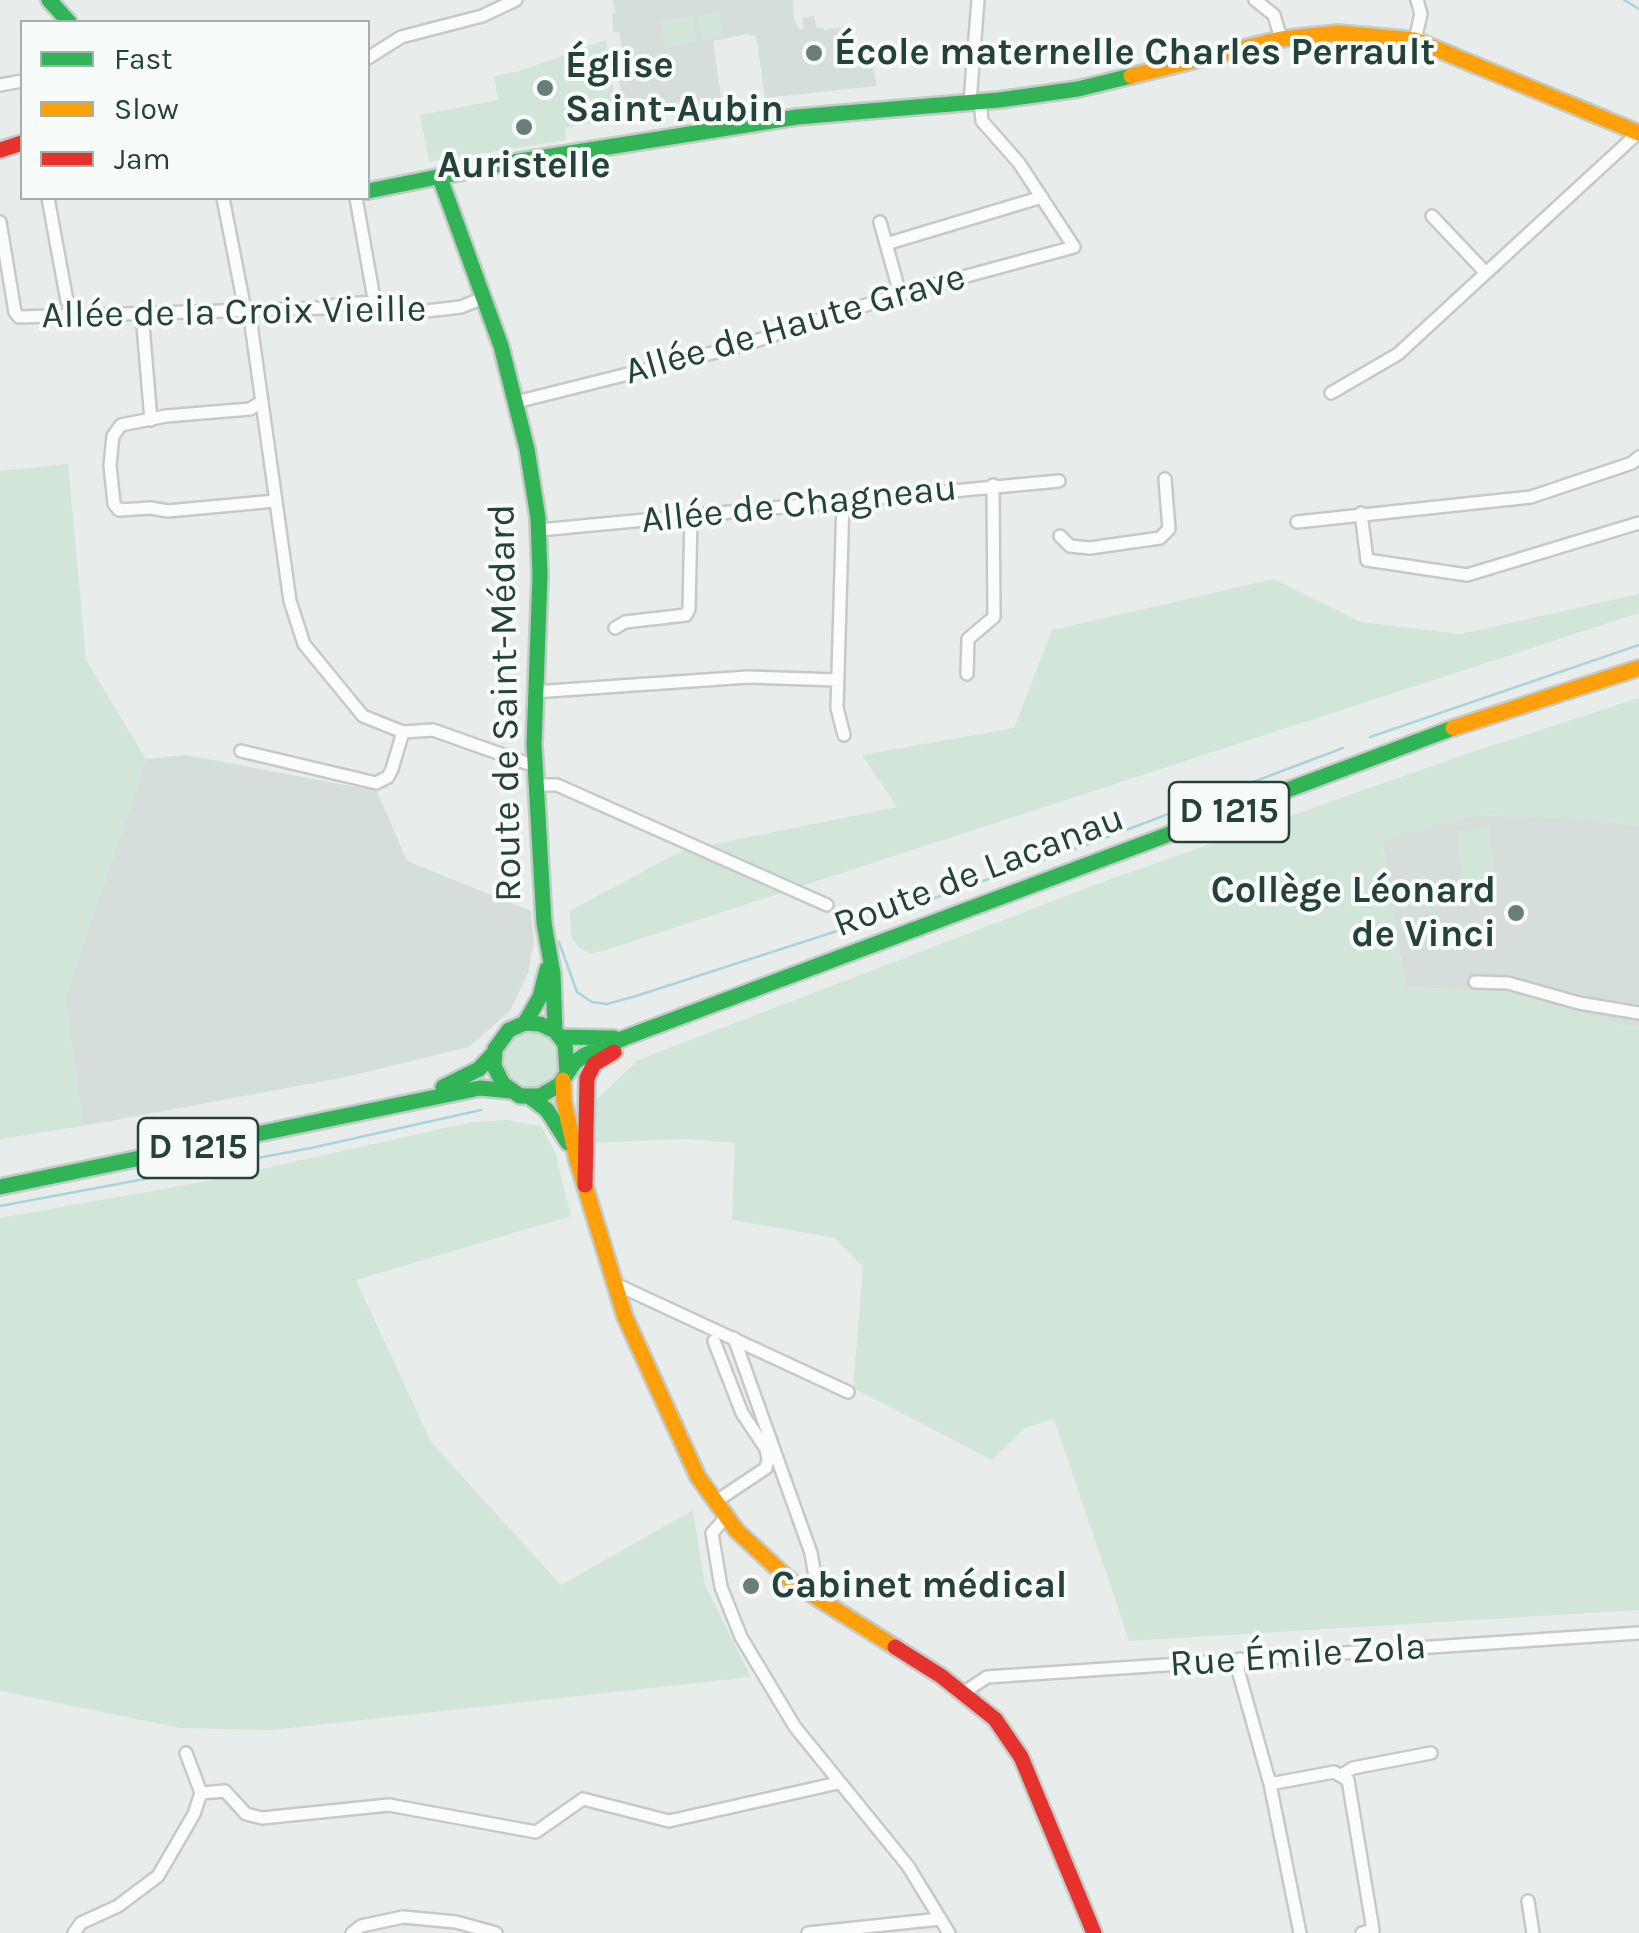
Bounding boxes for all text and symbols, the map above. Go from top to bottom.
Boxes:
legend [20,20,370,200]
place label: École maternelle Charles Perrault [834,30,1435,76]
text: Fast [114,41,173,77]
marker: École maternelle Charles Perrault [803,42,825,64]
place label: Église Saint-Aubin [565,43,784,132]
marker: Église Saint-Aubin [534,77,556,99]
text: Slow [114,91,179,127]
marker: Auristelle [513,116,535,138]
text: Jam [114,141,171,177]
place label: Auristelle [437,143,611,189]
street label: Allée de Haute Grave [619,255,971,395]
street label: Allée de la Croix Vieille [41,287,427,339]
street label: Allée de Chagneau [639,466,959,544]
street label: Route de Saint-Médard [480,504,532,902]
road number: D 1215 [1169,782,1289,842]
street label: Route de Lacanau [828,796,1130,948]
place label: Collège Léonard de Vinci [1211,868,1496,958]
marker: Collège Léonard de Vinci [1505,902,1527,924]
road number: D 1215 [138,1118,258,1178]
place label: Cabinet médical [771,1563,1067,1609]
marker: Cabinet médical [740,1575,762,1597]
street label: Rue Émile Zola [1168,1624,1428,1688]

